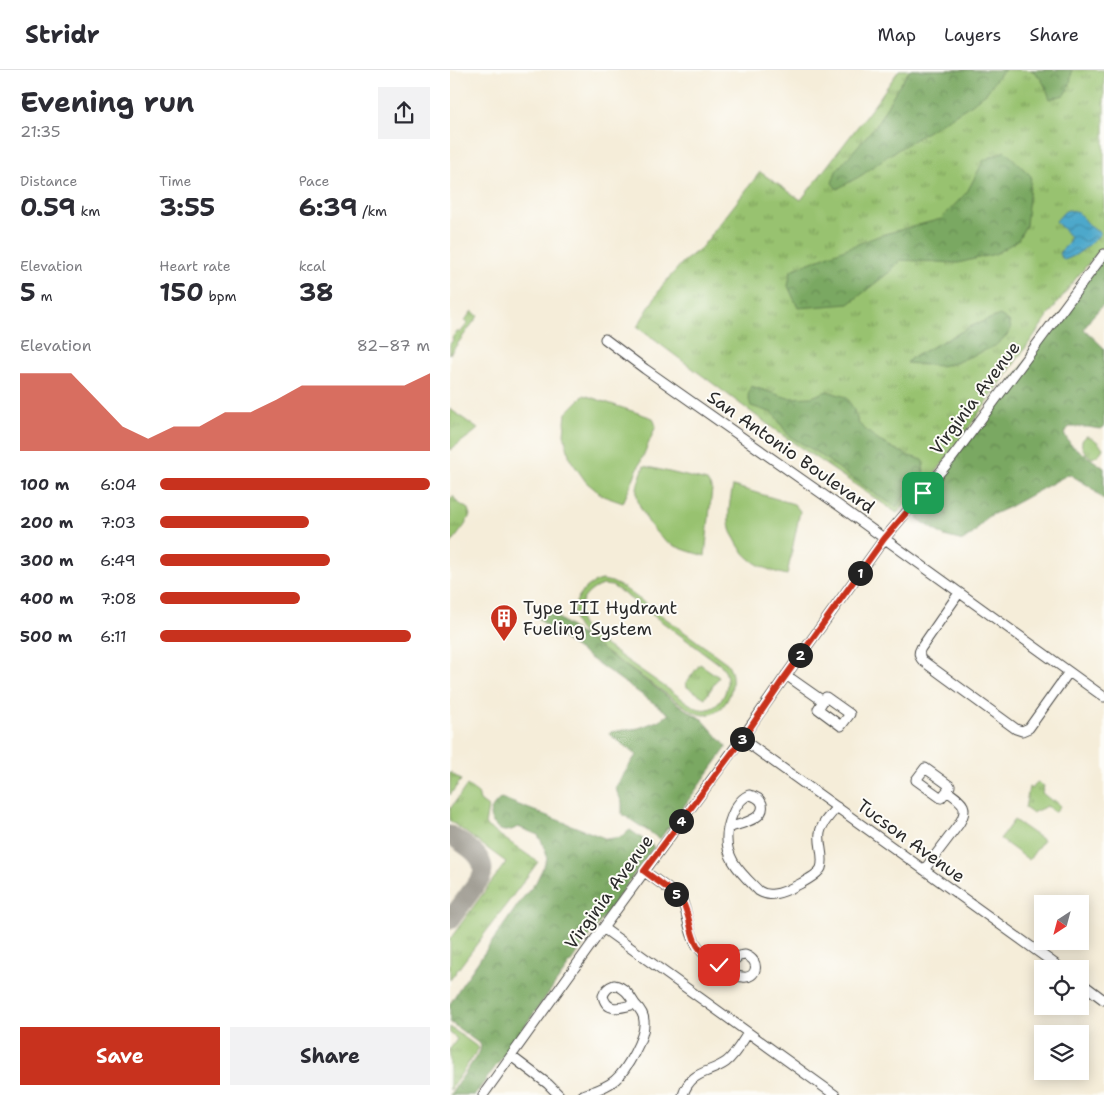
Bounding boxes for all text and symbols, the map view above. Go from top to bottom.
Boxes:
text: Stridr [25,19,100,51]
text: Map [878,23,916,47]
text: Layers [944,23,1001,47]
text: Share [1029,23,1079,47]
text: Evening run [20,83,195,121]
button: share [378,87,430,139]
text: 21:35 [20,121,61,142]
text: Distance [20,172,77,190]
text: Time [159,172,191,190]
text: Pace [299,172,329,190]
text: 0.59 [20,190,76,224]
text: 3:55 [159,190,215,224]
text: 6:39 [299,190,357,224]
text: km [76,202,100,220]
text: /km [357,202,387,220]
text: Elevation [20,257,83,275]
text: Heart rate [159,257,231,275]
text: kcal [299,257,326,275]
text: 5 [20,275,36,309]
text: 150 [159,275,204,309]
text: 38 [299,275,334,309]
text: m [36,287,52,305]
text: bpm [204,287,237,305]
text: Elevation [20,335,92,356]
text: 82–87 m [357,335,430,356]
street label: Virginia Avenue [924,336,1026,460]
street label: San Antonio Boulevard [702,385,880,519]
pin [902,472,944,514]
text: 100 m [20,474,69,495]
text: 6:04 [100,474,136,495]
icon: arrive [909,479,937,507]
text: 200 m [20,512,73,533]
text: 7:03 [100,512,136,533]
text: 300 m [20,550,74,571]
text: 6:49 [100,550,136,571]
pin: 1 [848,560,872,586]
text: 1 [857,564,864,582]
text: 400 m [20,588,74,609]
text: 7:08 [100,588,137,609]
place label: Type III Hydrant Fueling System [523,596,678,641]
building icon: Type III Hydrant Fueling System [489,603,519,642]
text: 500 m [20,626,72,647]
text: 6:11 [100,626,127,647]
pin: 2 [788,642,812,668]
text: 2 [796,646,805,664]
pin: 3 [730,726,754,752]
text: 3 [738,730,747,748]
street label: Tucson Avenue [852,794,970,888]
pin: 4 [668,808,694,834]
text: 4 [677,812,686,830]
street label: Virginia Avenue [559,830,659,954]
pin: 5 [664,882,688,906]
text: 5 [672,885,681,903]
north arrow [1034,895,1089,950]
map controls [1034,895,1089,1080]
pin [698,944,740,986]
icon: check [705,951,733,979]
button: locate [1034,960,1089,1015]
button: layers [1034,1025,1089,1080]
button: Save [20,1027,220,1085]
button: Share [230,1027,430,1085]

